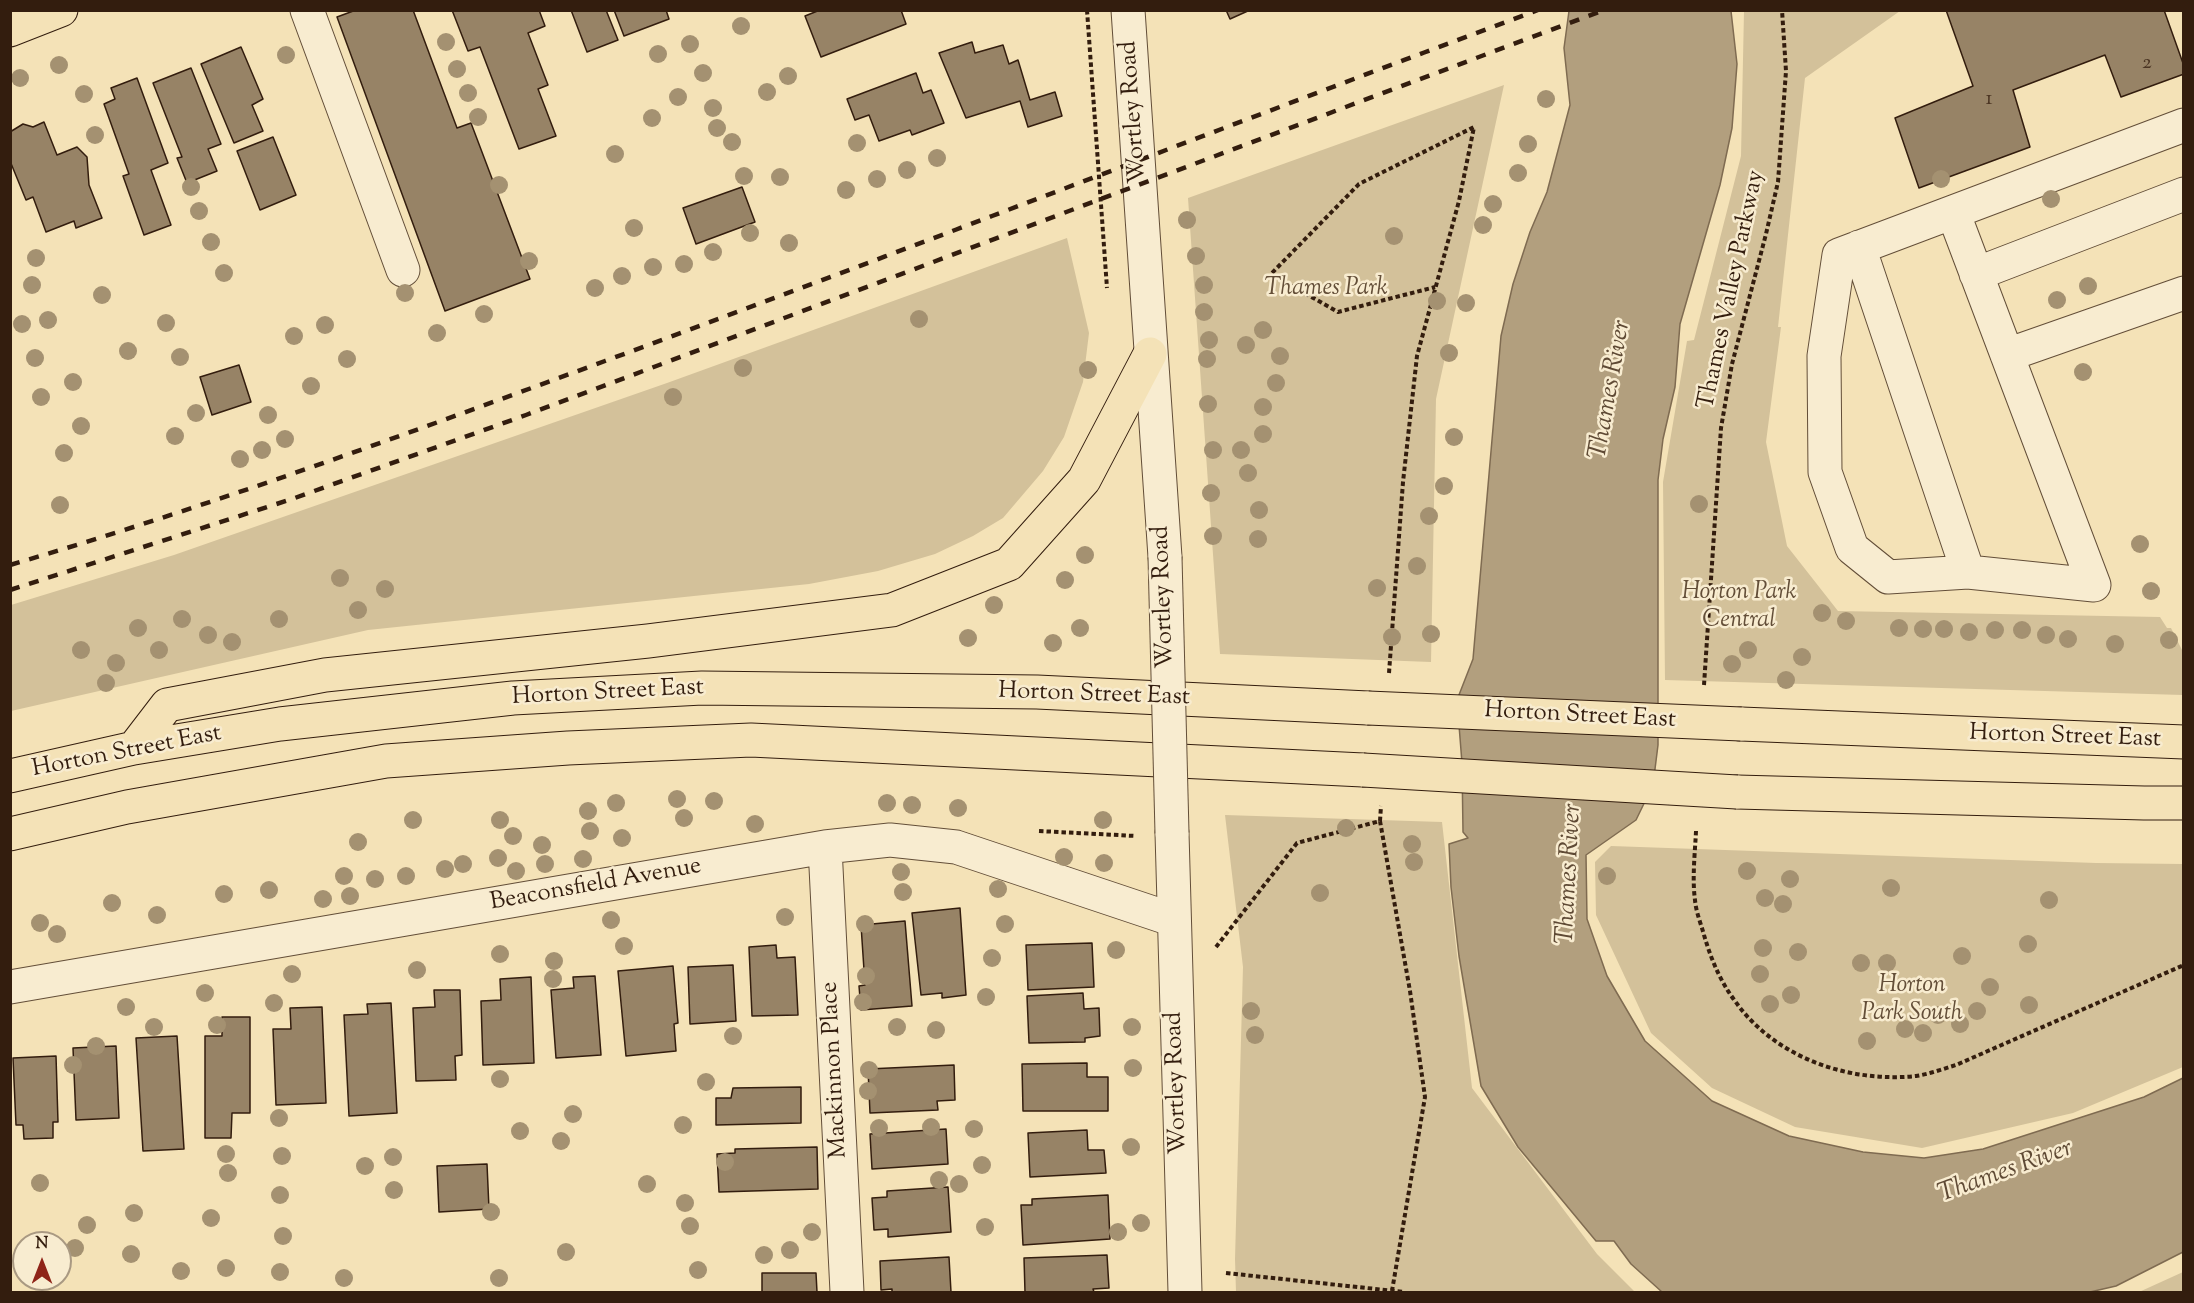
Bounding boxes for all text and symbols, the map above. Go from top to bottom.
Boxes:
street label: Wortley Road [1116,40,1154,184]
house number: 2 [2142,51,2152,77]
house number: 1 [1985,87,1993,113]
street label: Thames Valley Parkway [1694,168,1772,412]
park label: Thames Park [1265,276,1387,304]
water label: Thames River [1584,318,1640,462]
street label: Wortley Road [1148,525,1182,669]
park label: Horton Park Central [1682,580,1796,636]
street label: Horton Street East [511,675,705,713]
street label: Horton Street East [998,678,1190,714]
street label: Horton Street East [1483,698,1677,736]
street label: Horton Street East [1969,720,2161,756]
street label: Horton Street East [30,721,224,785]
water label: Thames River [1552,803,1590,945]
street label: Beaconsfield Avenue [488,853,704,919]
park label: Horton Park South [1861,973,1963,1029]
street label: Mackinnon Place [817,981,855,1159]
street label: Wortley Road [1161,1011,1195,1155]
water label: Thames River [1934,1134,2078,1212]
north arrow [12,1231,72,1291]
text: N [36,1233,48,1256]

